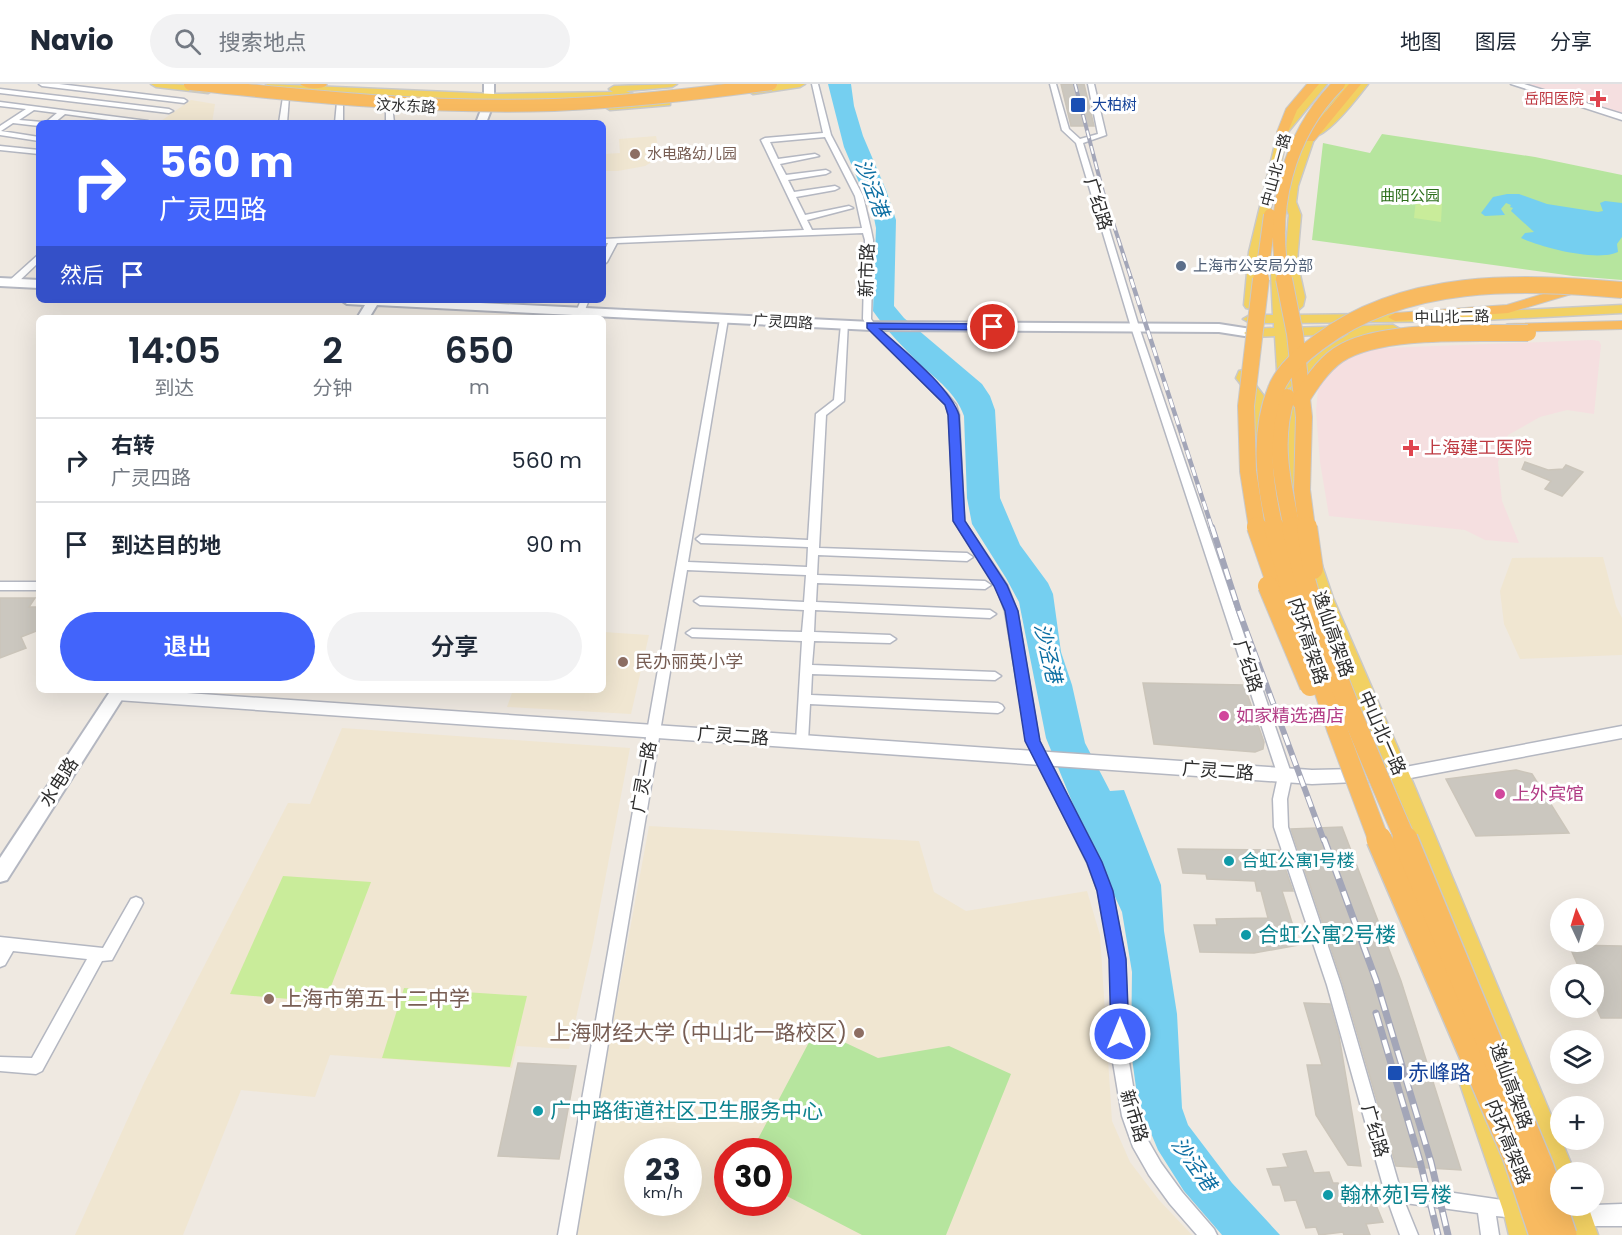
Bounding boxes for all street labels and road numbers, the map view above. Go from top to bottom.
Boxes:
street label: 汶水东路 [376,93,437,118]
street label: 中山北一路 [1256,131,1295,209]
street label: 广纪路 [1079,174,1118,233]
street label: 新市路 [853,243,880,297]
street label: 中山北二路 [1414,305,1490,328]
street label: 广灵四路 [753,309,814,334]
street label: 逸仙高架路 [1307,587,1360,680]
street label: 内环高架路 [1283,594,1334,688]
street label: 广纪路 [1228,636,1269,695]
street label: 中山北一路 [1353,687,1412,779]
street label: 广灵二路 [696,721,770,750]
street label: 广灵一路 [625,739,662,815]
street label: 水电路 [33,752,84,811]
street label: 广灵二路 [1181,756,1255,785]
street label: 逸仙高架路 [1484,1039,1539,1132]
street label: 新市路 [1115,1086,1154,1145]
street label: 内环高架路 [1480,1095,1537,1188]
street label: 广纪路 [1356,1101,1395,1160]

